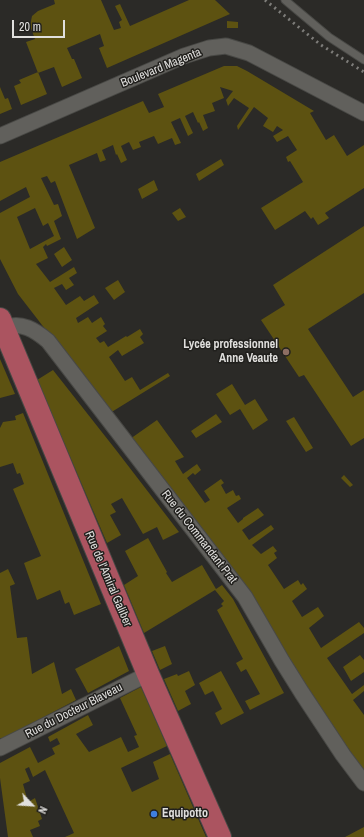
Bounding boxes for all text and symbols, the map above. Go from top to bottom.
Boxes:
scale bar [14,12,67,38]
text: 20 m [19,19,41,35]
street label: Boulevard Magenta [119,45,203,91]
place label: Lycée professionnel Anne Veaute [183,338,278,366]
marker: Lycée professionnel Anne Veaute [281,347,291,357]
street label: Rue du Commandant Prat [158,488,240,586]
street label: Rue de l'Amiral Galiber [81,529,135,629]
street label: Rue du Docteur Blaveau [23,680,125,742]
north arrow [12,785,52,825]
text: N [35,804,51,816]
place label: Equipotto [162,807,208,821]
marker: Equipotto [149,809,159,819]

